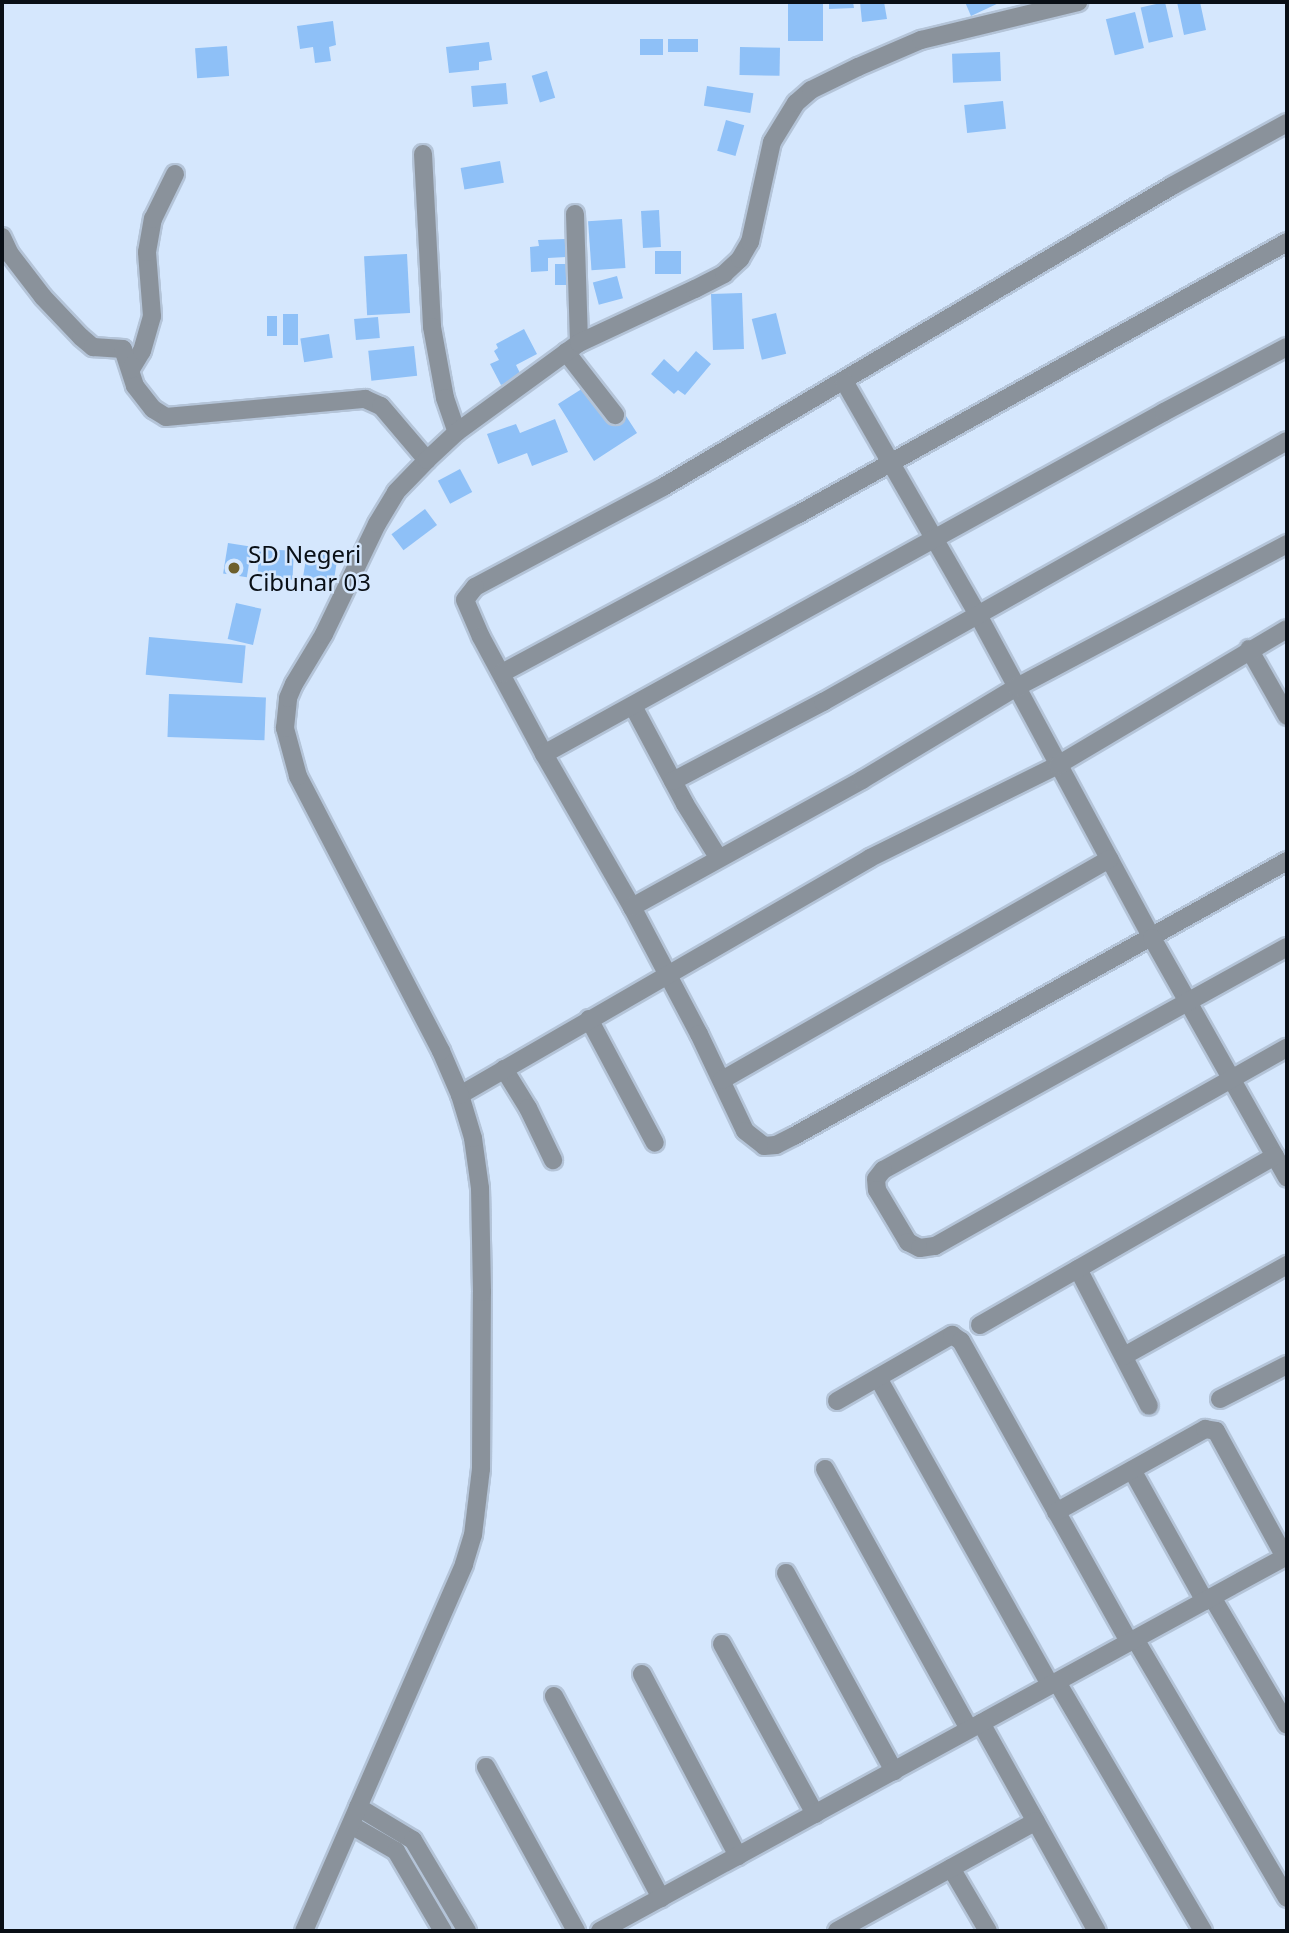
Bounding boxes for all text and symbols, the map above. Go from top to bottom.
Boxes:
place label: SD Negeri Cibunar 03 [248,540,371,596]
marker: SD Negeri Cibunar 03 [226,560,242,576]

